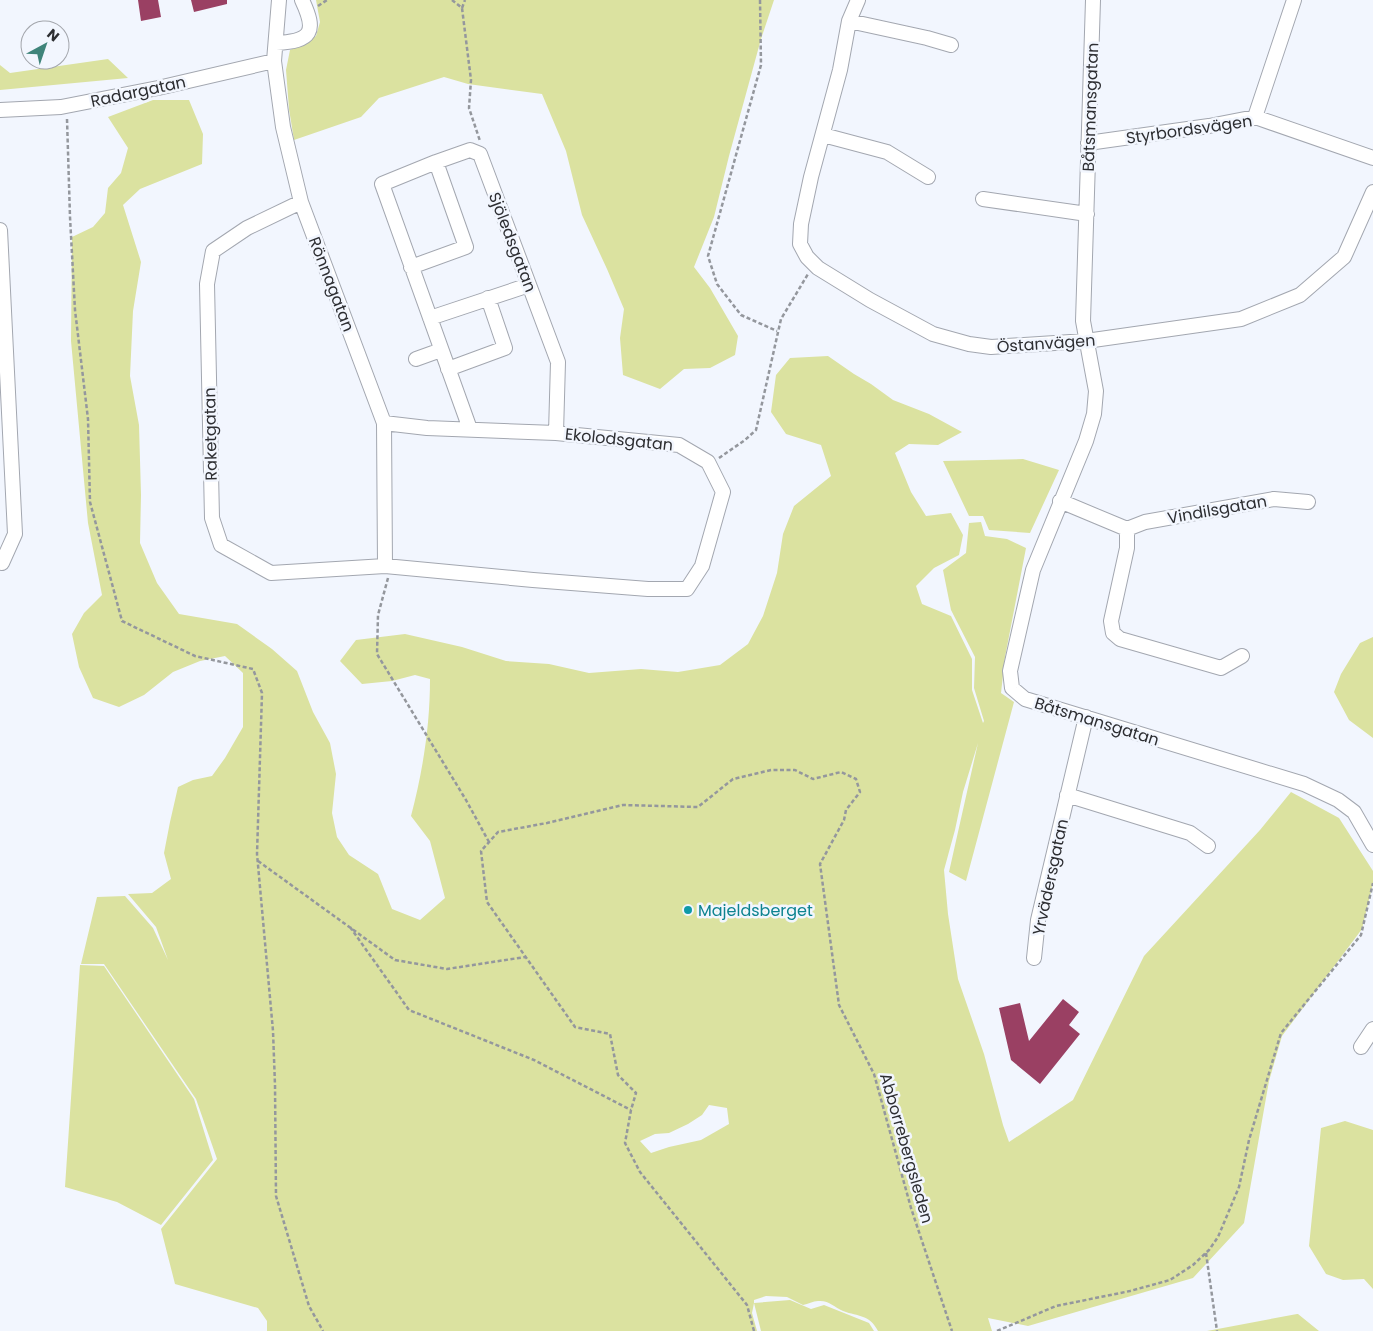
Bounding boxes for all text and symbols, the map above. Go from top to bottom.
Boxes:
north arrow [20,20,70,70]
text: N [43,24,64,46]
street label: Båtsmansgatan [1077,42,1104,172]
street label: Radargatan [88,70,188,113]
street label: Styrbordsvägen [1125,109,1254,150]
street label: Sjöledsgatan [483,189,542,295]
street label: Rönnagatan [303,233,360,335]
street label: Östanvägen [996,329,1096,358]
street label: Raketgatan [198,387,223,481]
street label: Ekolodsgatan [564,422,674,457]
street label: Vindilsgatan [1166,489,1269,530]
street label: Båtsmansgatan [1032,692,1162,751]
street label: Yrvädersgatan [1027,817,1074,938]
place label: Majeldsberget [698,899,813,922]
marker: Majeldsberget [682,904,694,916]
street label: Abborrebergsleden [874,1070,939,1226]

